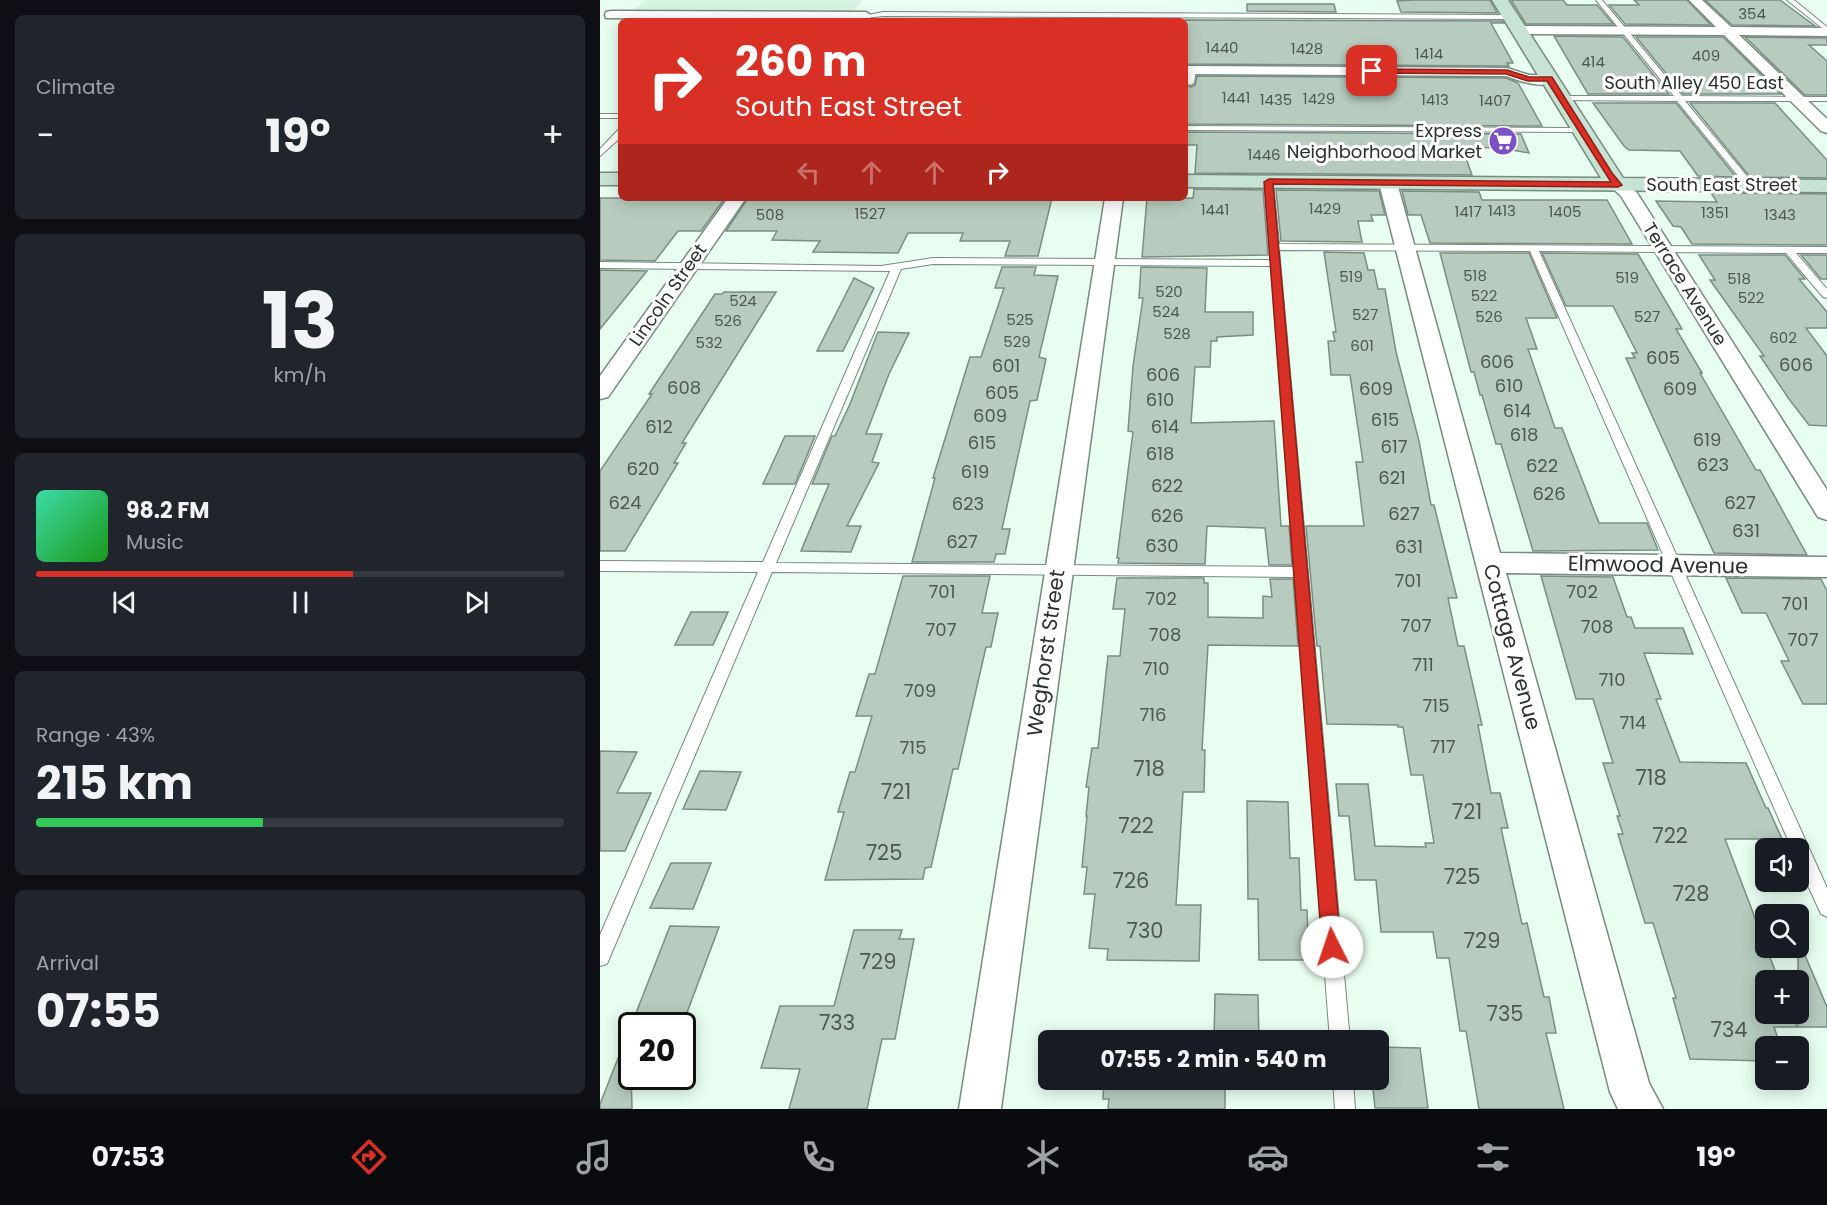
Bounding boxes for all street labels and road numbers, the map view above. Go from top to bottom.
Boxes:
street label: South Alley 450 East [1604,70,1784,95]
street label: South East Street [1646,172,1798,197]
street label: Terrace Avenue [1637,217,1733,350]
street label: Lincoln Street [623,239,712,351]
street label: Elmwood Avenue [1568,548,1748,581]
street label: Cottage Avenue [1476,561,1549,733]
street label: Weghorst Street [1019,568,1072,738]

